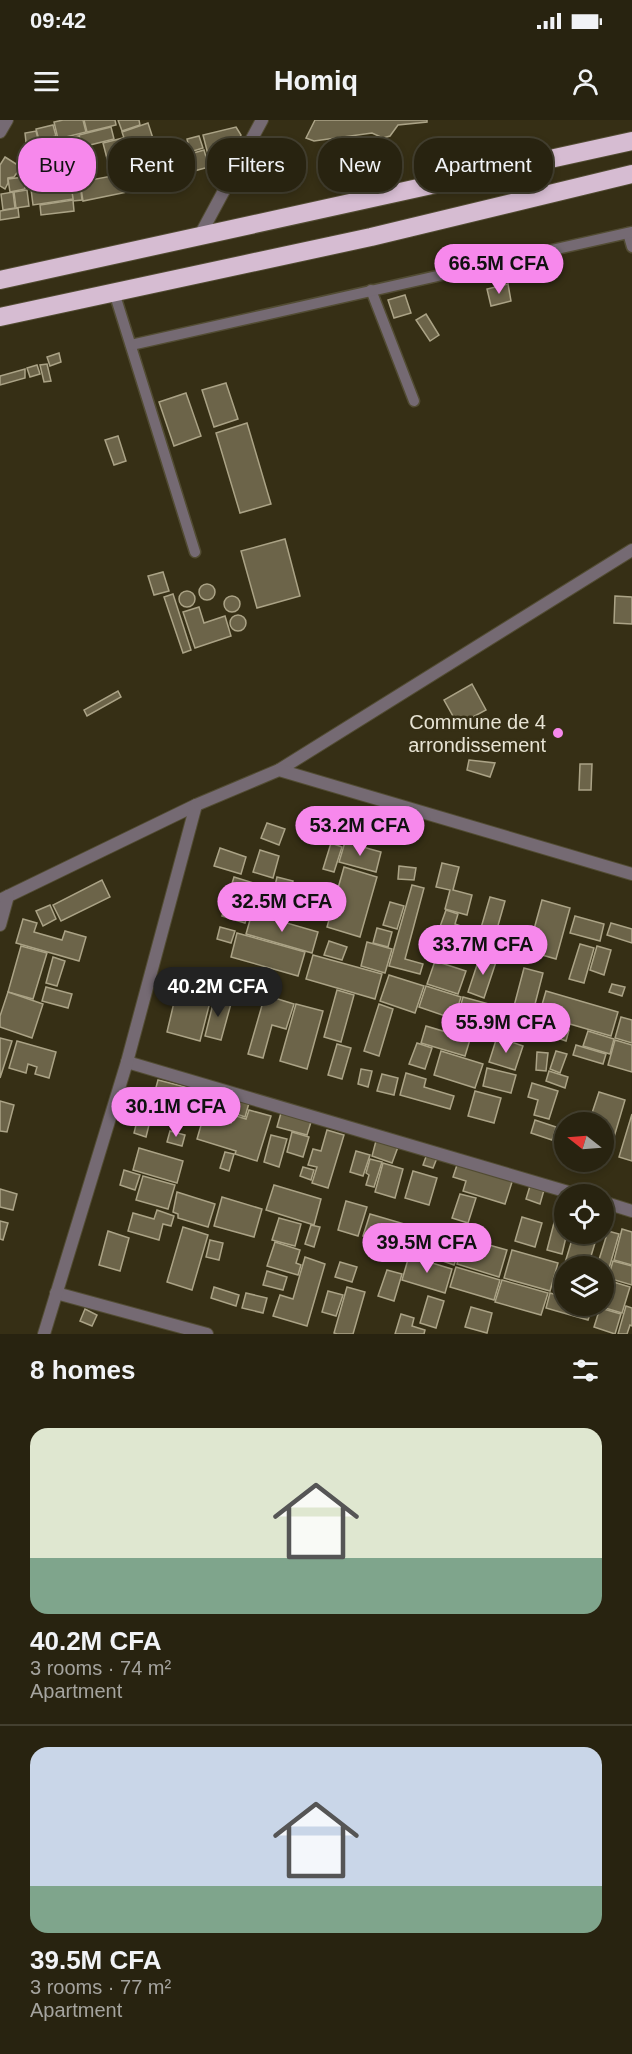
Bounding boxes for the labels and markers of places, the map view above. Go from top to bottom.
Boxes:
pin: 66.5M CFA [430,244,568,295]
place label: Commune de 4 arrondissement [408,711,546,756]
marker: Commune de 4 arrondissement [551,726,565,740]
pin: 53.2M CFA [291,806,429,857]
pin: 32.5M CFA [213,882,351,933]
pin: 33.7M CFA [414,925,552,976]
pin: 40.2M CFA [149,967,287,1018]
pin: 55.9M CFA [437,1003,575,1054]
pin: 30.1M CFA [107,1087,245,1138]
pin: 39.5M CFA [358,1223,496,1274]

